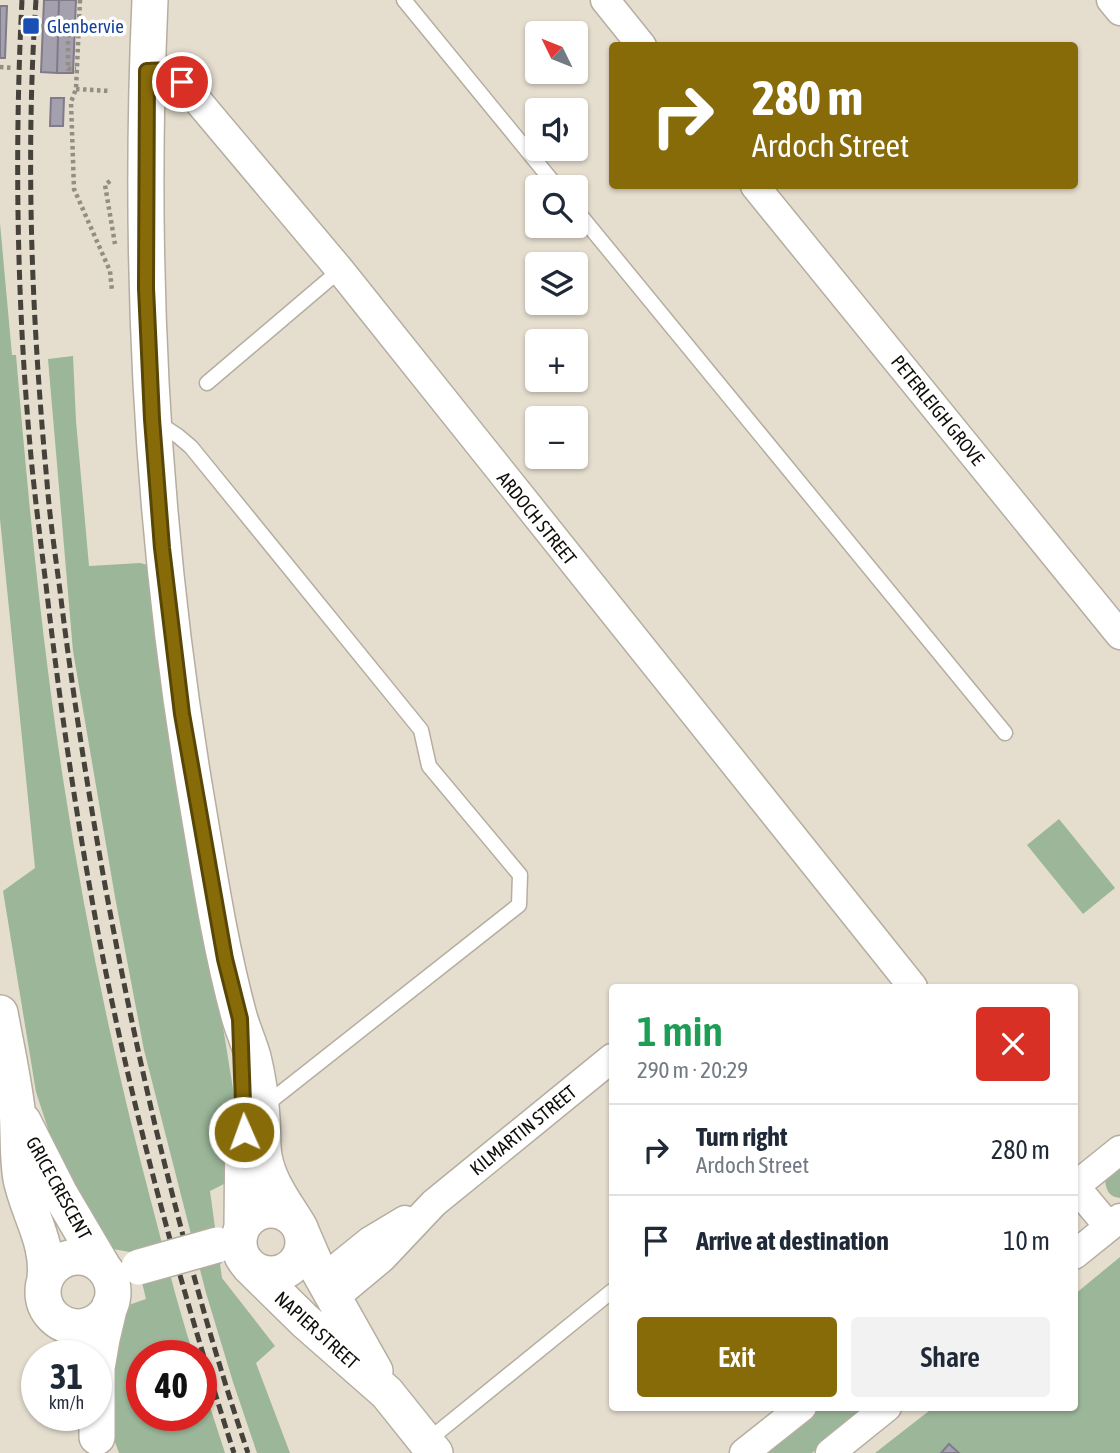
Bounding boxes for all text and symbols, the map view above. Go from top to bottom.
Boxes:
place label: Glenbervie [47,15,124,37]
marker: Glenbervie [21,16,41,36]
north arrow [525,21,588,84]
map controls [525,21,588,469]
pin [152,52,212,112]
icon: arrive [163,63,201,101]
text: 280 m [752,69,863,125]
icon: right [637,70,728,161]
button: sound [525,98,588,161]
text: Ardoch Street [752,127,909,164]
button: search [525,175,588,238]
button: layers [525,252,588,315]
button: + [525,329,588,392]
street label: PETERLEIGH GROVE [887,351,989,469]
button: − [525,406,588,469]
street label: ARDOCH STREET [493,467,582,569]
text: 1 min [637,1007,723,1055]
button: close [976,1007,1050,1081]
text: 290 m · 20:29 [637,1057,748,1083]
street label: KILMARTIN STREET [465,1080,581,1180]
position arrow [207,1095,281,1169]
text: Turn right [696,1122,787,1152]
icon: right [637,1131,675,1169]
street label: GRICE CRESCENT [22,1133,97,1244]
text: 280 m [991,1135,1050,1165]
text: Ardoch Street [696,1152,809,1178]
icon: arrive [637,1222,675,1260]
text: Arrive at destination [696,1226,889,1256]
text: 10 m [1003,1226,1050,1256]
street label: NAPIER STREET [271,1287,364,1374]
button: Exit [637,1317,837,1397]
button: Share [851,1317,1050,1397]
speed limit sign: 40 [126,1340,217,1431]
text: 31 [50,1356,83,1396]
text: km/h [49,1392,84,1413]

